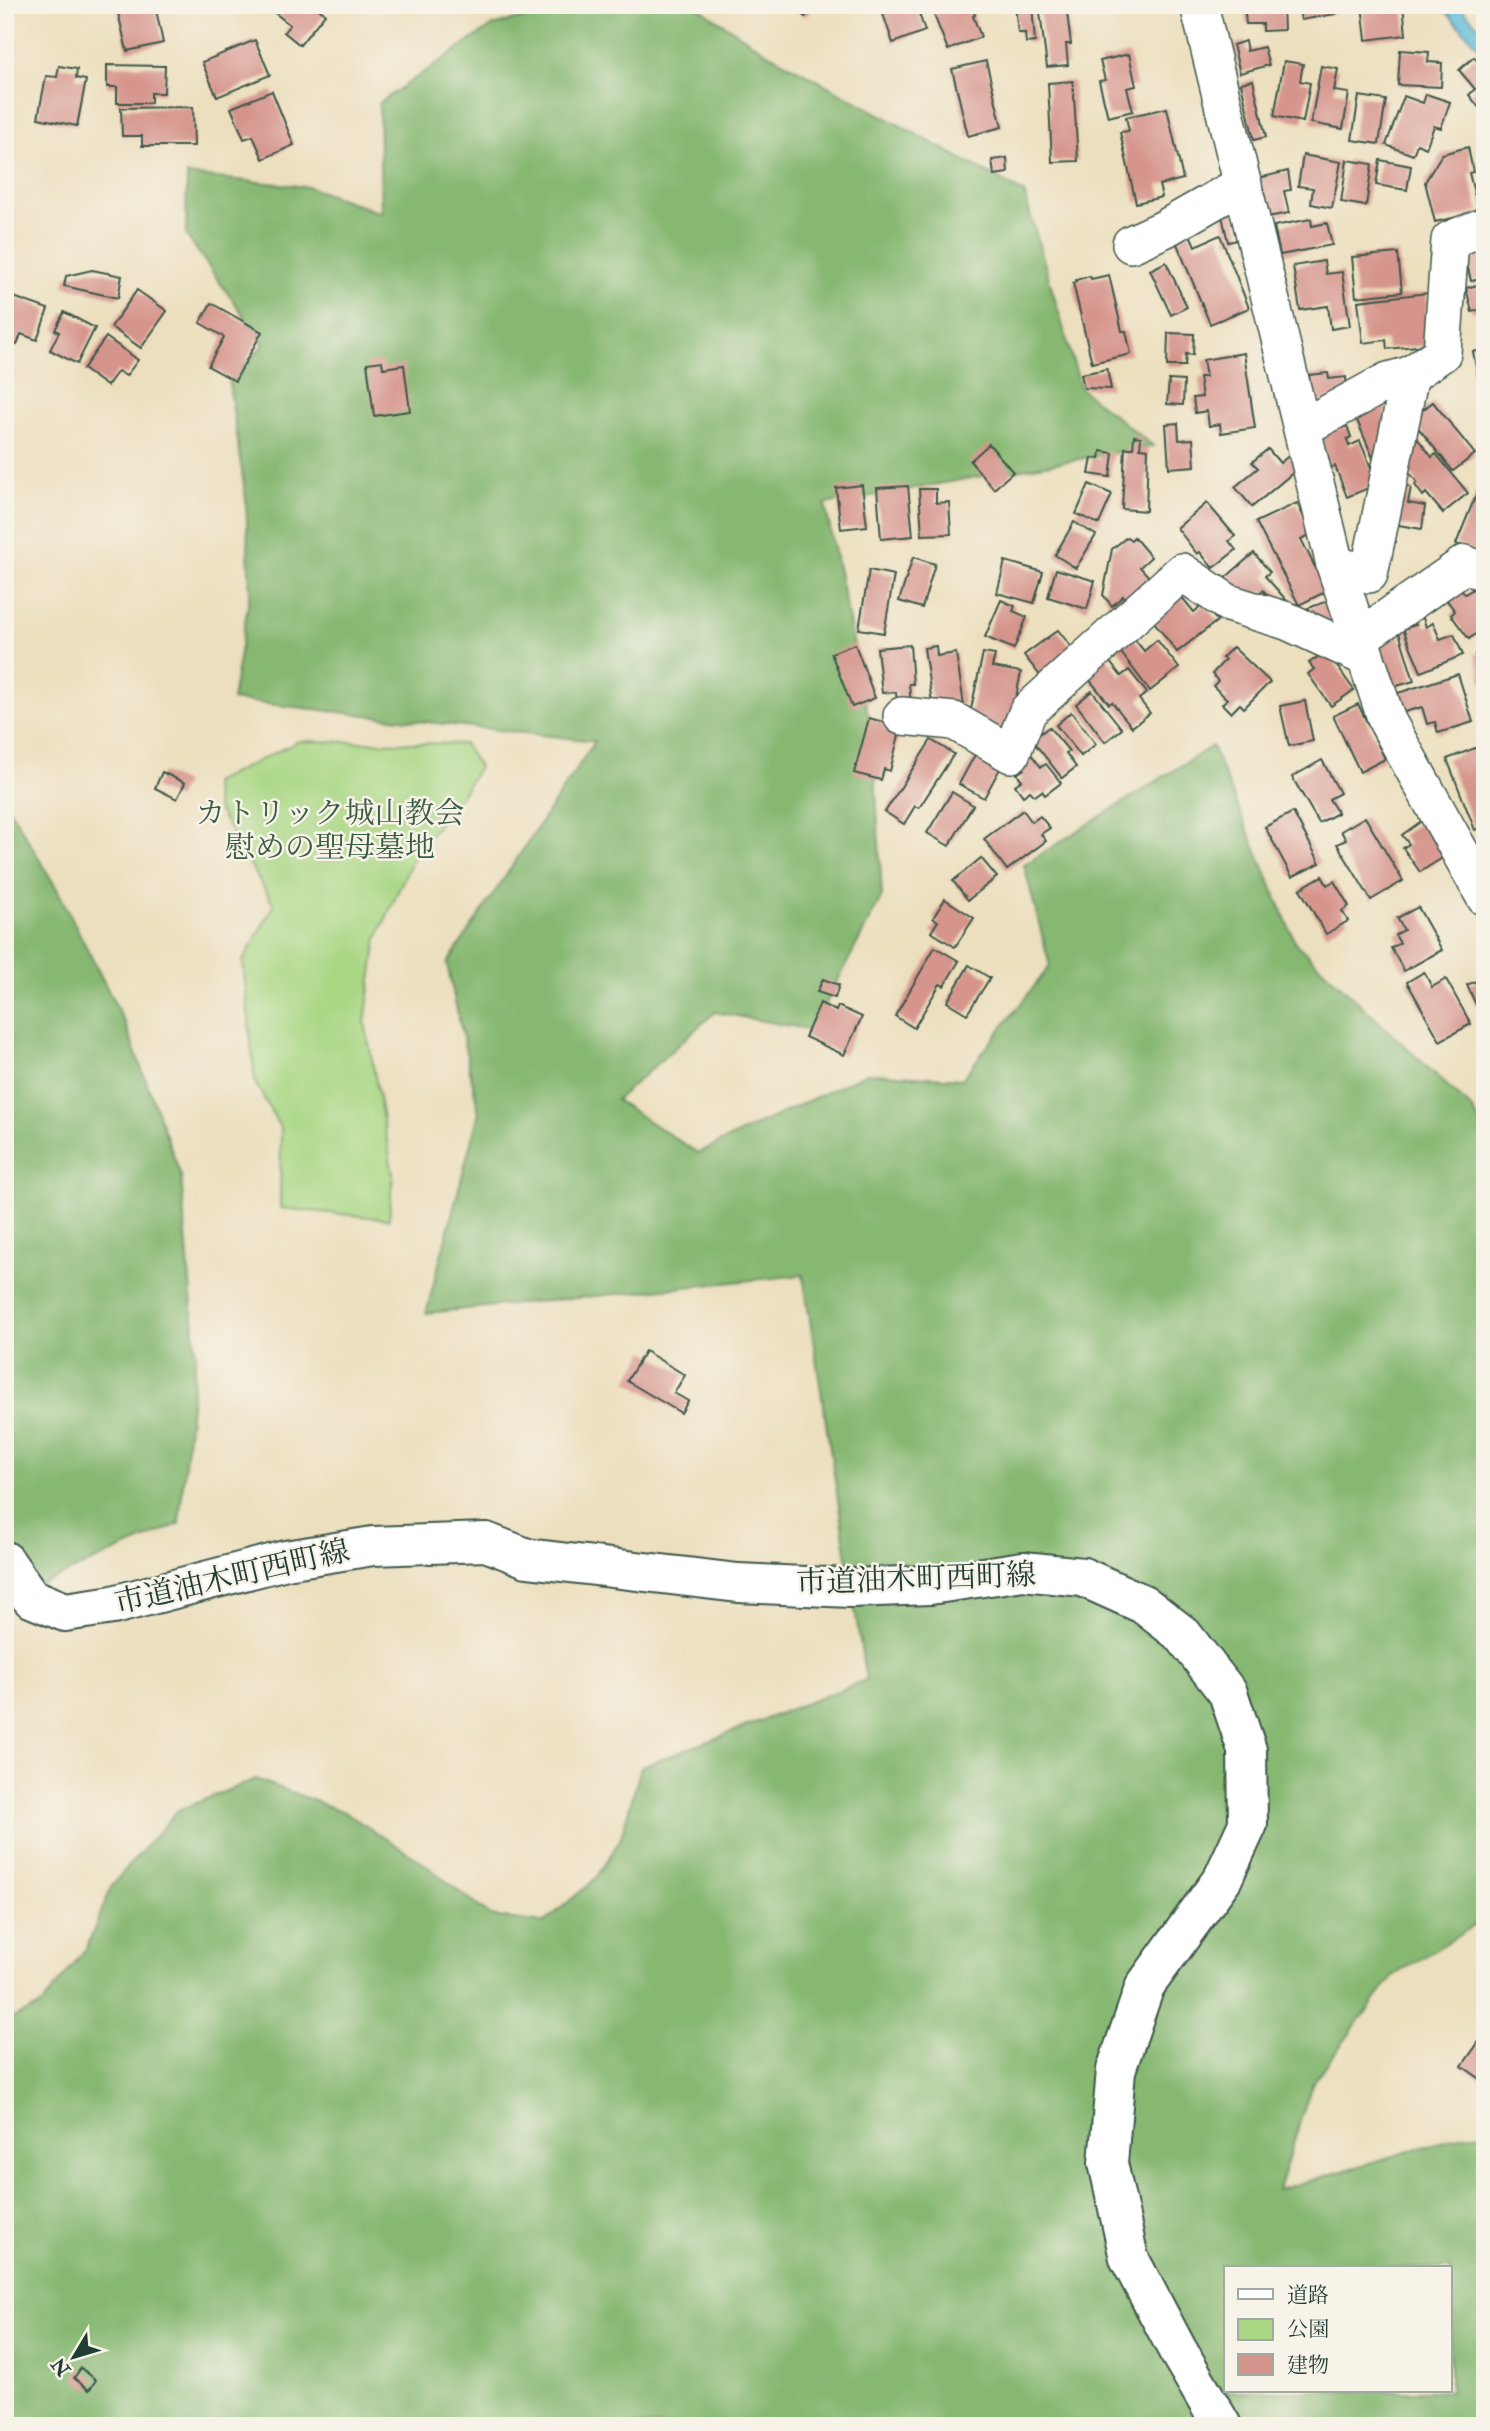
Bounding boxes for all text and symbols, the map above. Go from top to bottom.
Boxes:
park label: カトリック城山教会 慰めの聖母墓地 [196,795,464,866]
street label: 市道油木町西町線 [111,1532,353,1622]
street label: 市道油木町西町線 [795,1556,1037,1602]
legend [1224,2266,1452,2392]
text: 道路 [1287,2282,1329,2309]
text: 公園 [1287,2316,1329,2343]
north arrow [38,2322,108,2392]
text: N [46,2352,77,2382]
text: 建物 [1287,2352,1329,2379]

